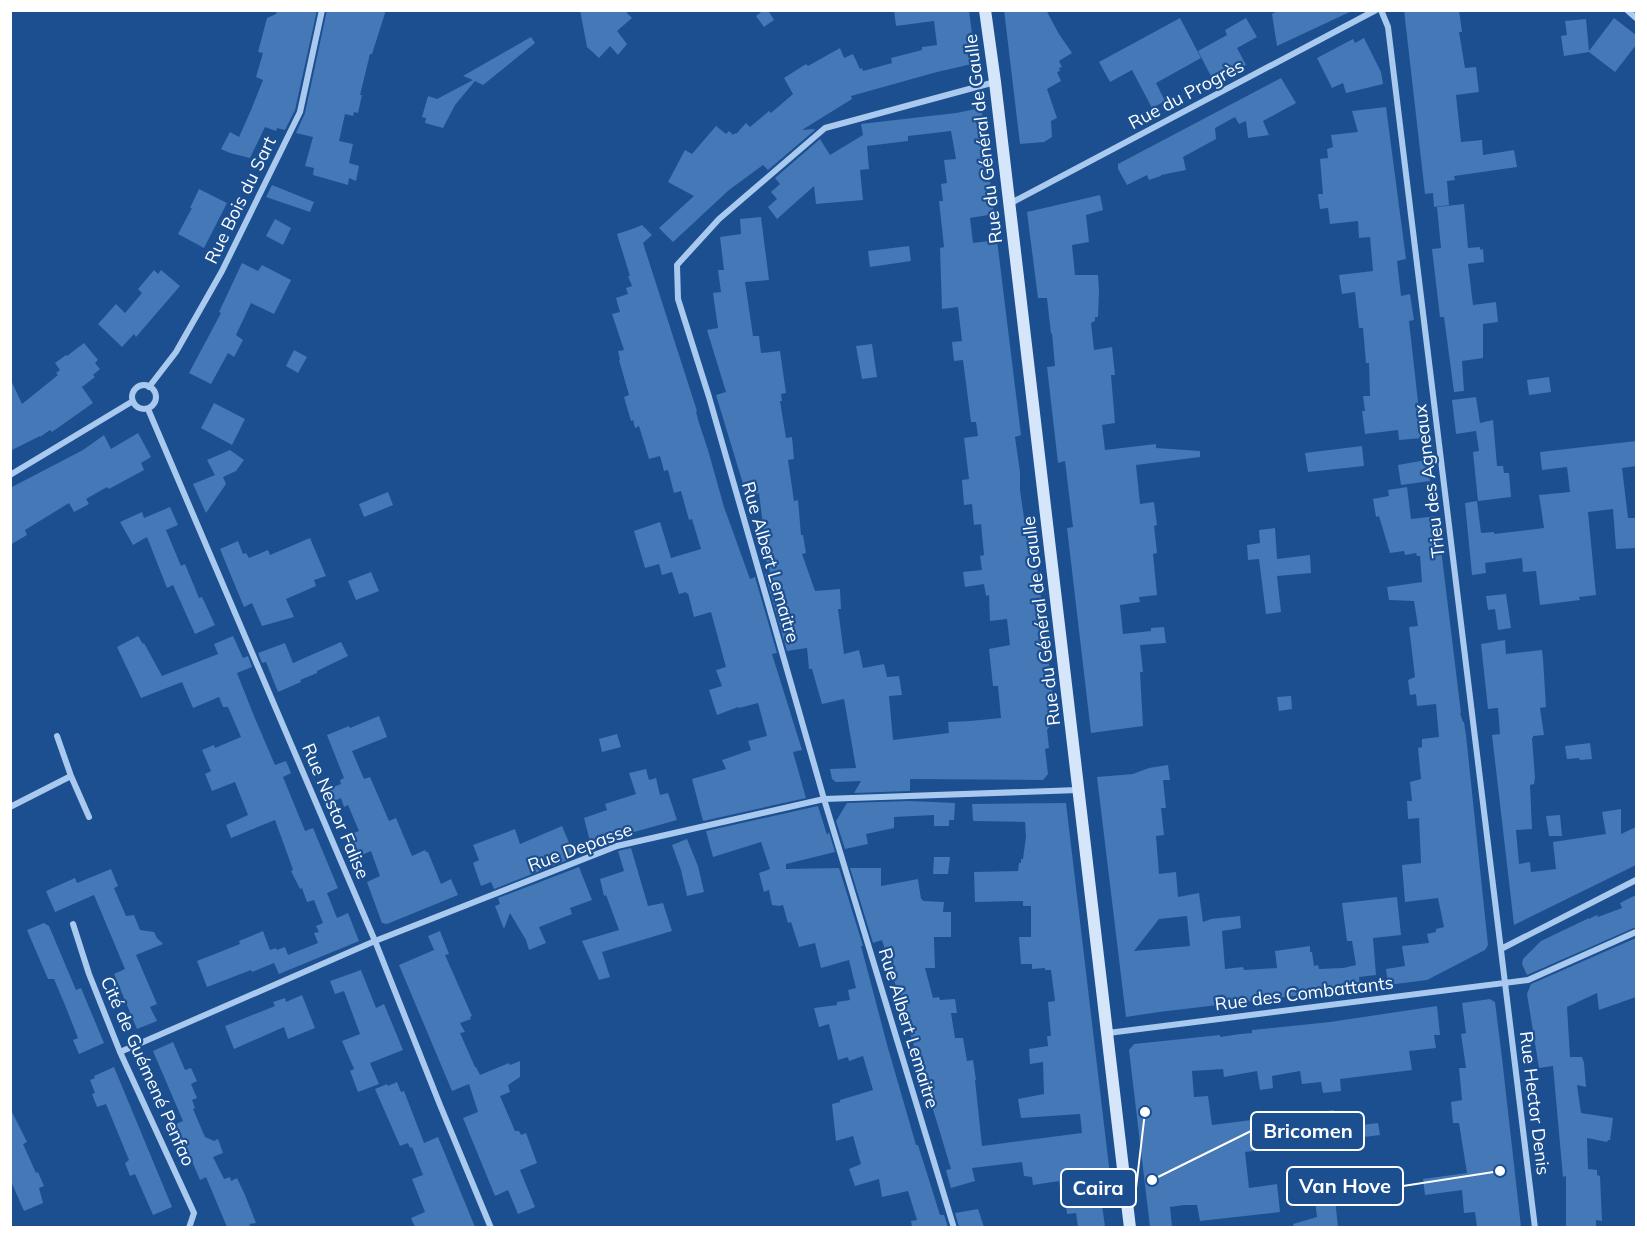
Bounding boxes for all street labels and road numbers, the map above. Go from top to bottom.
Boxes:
street label: Rue du Général de Gaulle [959,33,1007,245]
street label: Rue du Progrès [1124,54,1248,134]
street label: Rue Bois du Sart [199,133,281,267]
street label: Trieu des Agneaux [1408,403,1450,559]
street label: Rue Albert Lemaitre [737,479,805,645]
street label: Rue du Général de Gaulle [1017,515,1065,727]
street label: Rue Nestor Falise [297,740,375,882]
street label: Rue Depasse [524,817,636,877]
street label: Rue Albert Lemaitre [874,945,944,1111]
street label: Rue des Combattants [1213,971,1395,1015]
street label: Cité de Guémené Penfao [96,973,200,1169]
street label: Rue Hector Denis [1515,1030,1555,1176]

